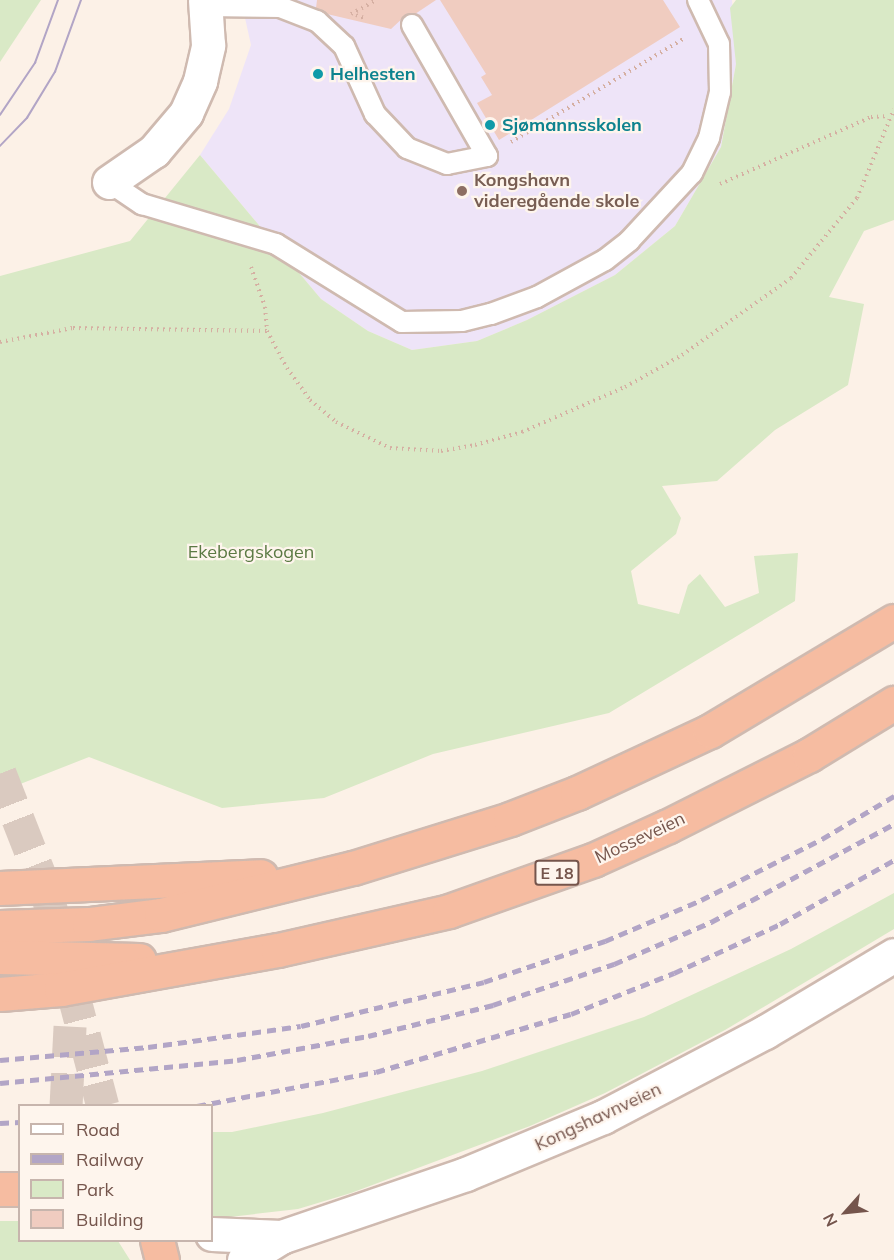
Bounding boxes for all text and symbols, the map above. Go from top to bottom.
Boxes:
place label: Helhesten [330,63,416,85]
marker: Helhesten [311,67,325,81]
place label: Sjømannsskolen [502,114,642,136]
marker: Sjømannsskolen [483,118,497,132]
place label: Kongshavn videregående skole [474,170,639,213]
marker: Kongshavn videregående skole [455,184,469,198]
park label: Ekebergskogen [188,541,314,563]
street label: Mosseveien [591,808,689,868]
road number: E 18 [533,860,581,886]
street label: Kongshavnveien [531,1078,665,1156]
legend [18,1104,213,1242]
text: Road [76,1118,120,1141]
text: Railway [76,1148,144,1171]
text: Park [76,1178,114,1201]
north arrow [816,1182,876,1242]
text: Building [76,1208,144,1231]
text: N [818,1210,842,1230]

